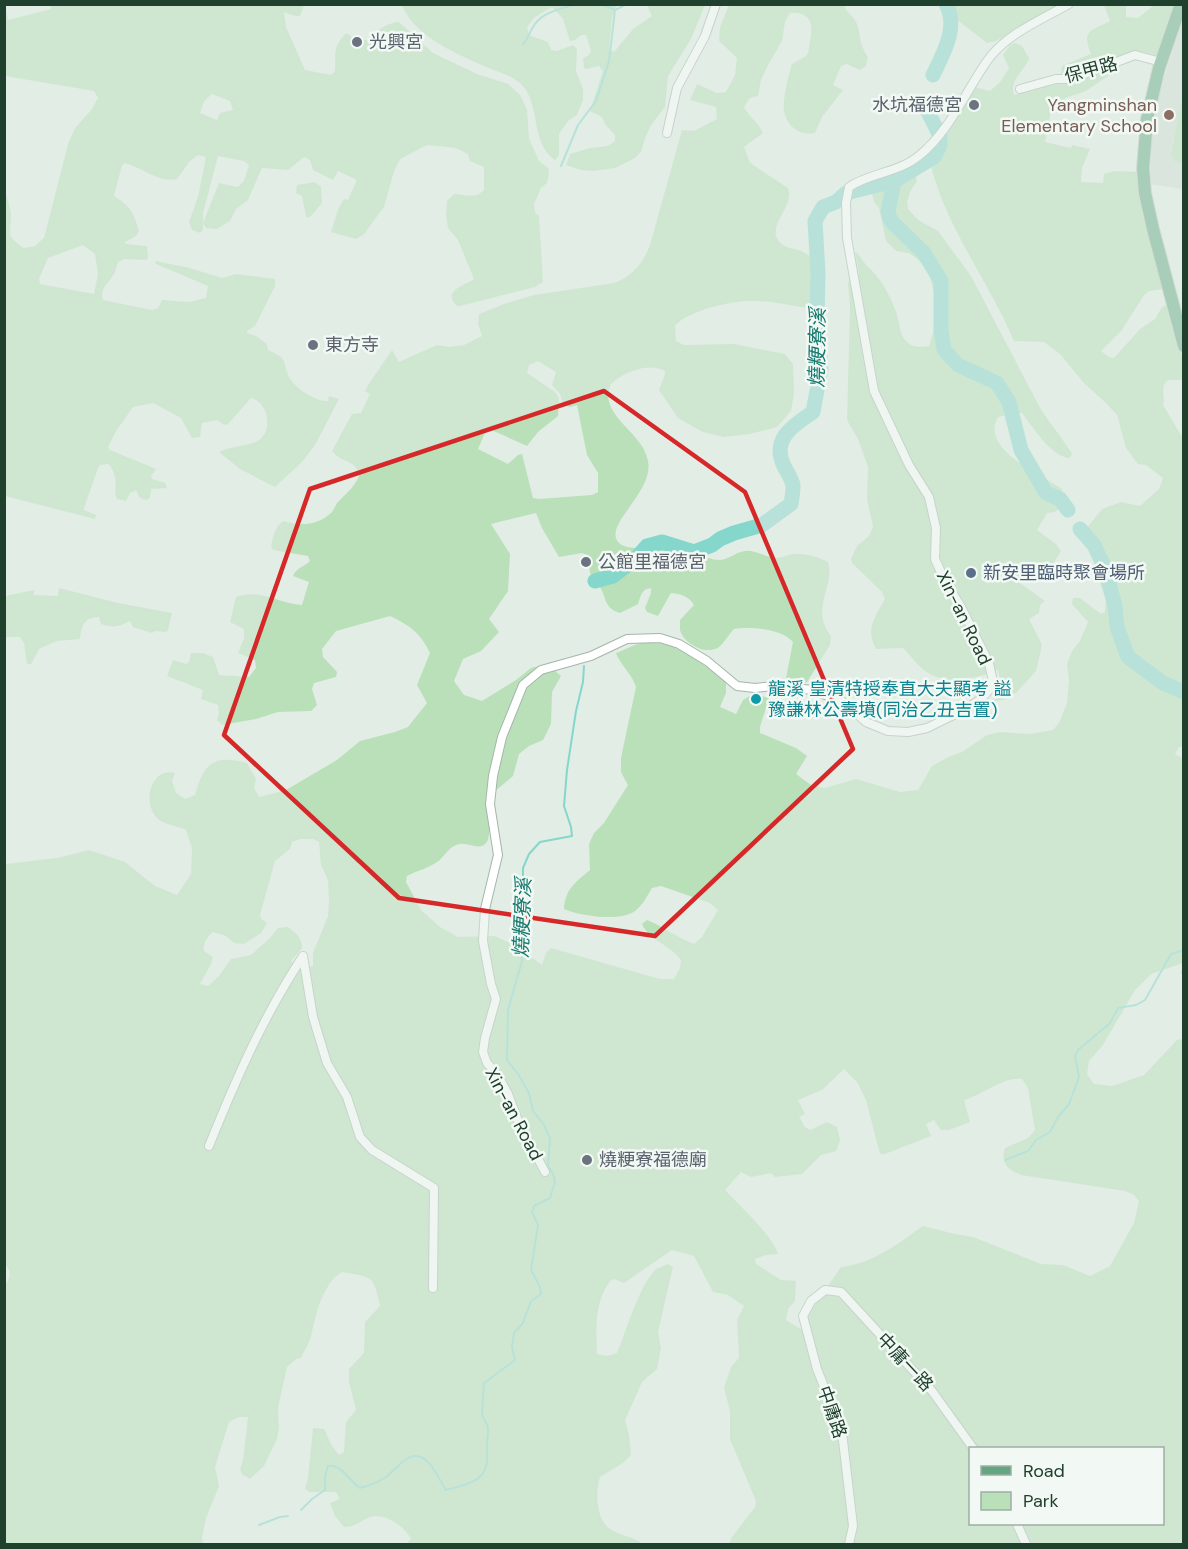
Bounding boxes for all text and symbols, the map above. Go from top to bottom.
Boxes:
place label: 光興宮 [369,30,423,54]
marker: 光興宮 [350,35,364,49]
street label: 保甲路 [1062,51,1120,89]
place label: 水坑福德宮 [872,93,962,117]
place label: Yangminshan Elementary School [1001,93,1157,138]
marker: 水坑福德宮 [967,98,981,112]
marker: Yangminshan Elementary School [1162,108,1176,122]
water label: 燒粳寮溪 [803,305,831,388]
place label: 東方寺 [325,333,379,357]
marker: 東方寺 [306,338,320,352]
place label: 公館里福德宮 [598,550,706,574]
marker: 公館里福德宮 [579,555,593,569]
place label: 新安里臨時聚會場所 [983,561,1145,585]
marker: 新安里臨時聚會場所 [964,566,978,580]
street label: Xin-an Road [931,567,997,669]
place label: 龍溪 皇清特授奉直大夫顯考 謚 豫謙林公壽墳(同治乙丑吉置) [768,677,1012,722]
marker: 龍溪 皇清特授奉直大夫顯考 謚 豫謙林公壽墳(同治乙丑吉置) [749,692,763,706]
water label: 燒粳寮溪 [508,875,536,958]
street label: Xin-an Road [479,1063,549,1165]
place label: 燒粳寮福德廟 [599,1148,707,1172]
marker: 燒粳寮福德廟 [580,1153,594,1167]
street label: 中庸一路 [872,1327,938,1397]
street label: 中庸路 [812,1383,852,1441]
legend [969,1447,1164,1525]
text: Road [1023,1459,1065,1483]
text: Park [1023,1489,1059,1513]

